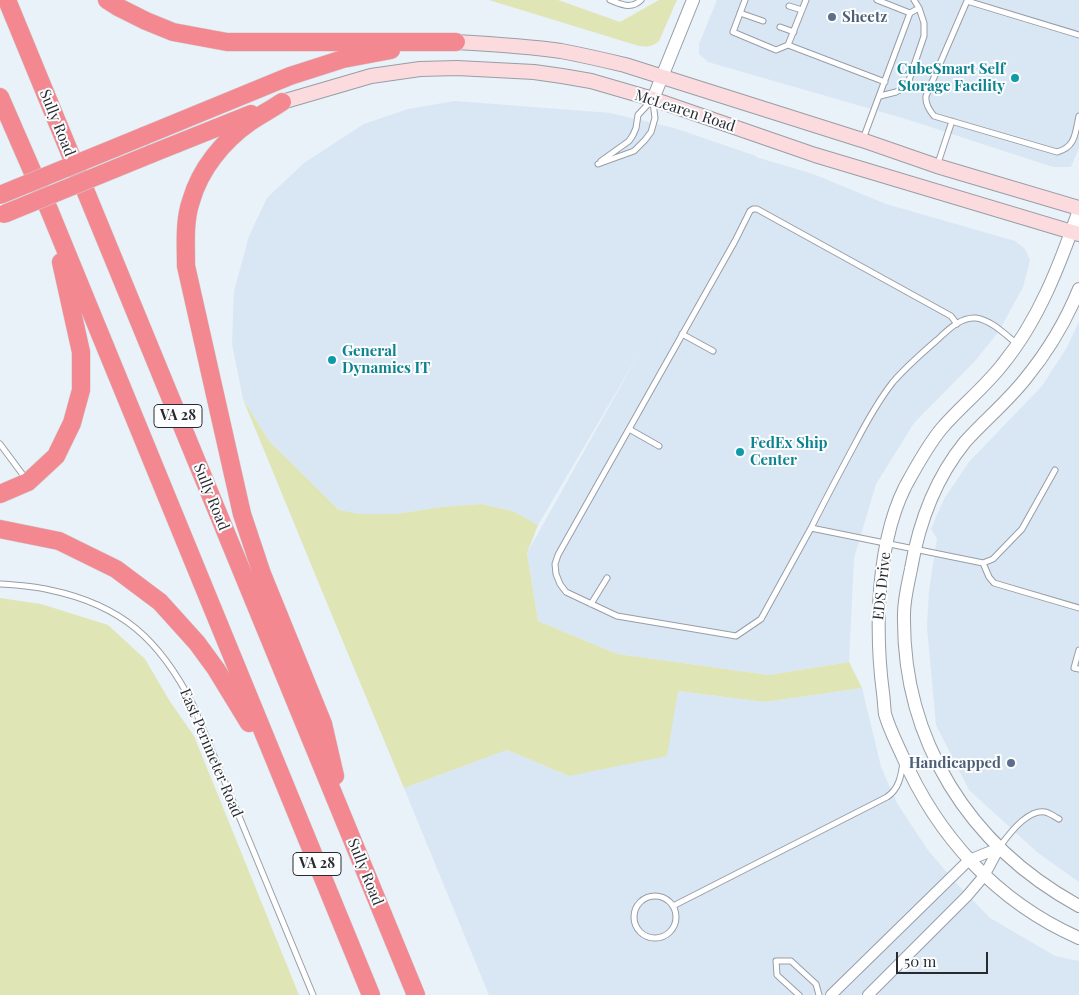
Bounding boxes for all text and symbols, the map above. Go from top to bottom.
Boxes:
place label: Sheetz [842,8,887,26]
marker: Sheetz [826,11,838,23]
place label: CubeSmart Self Storage Facility [897,60,1005,95]
marker: CubeSmart Self Storage Facility [1009,72,1021,84]
street label: McLearen Road [632,86,738,136]
street label: Sully Road [35,87,79,159]
place label: General Dynamics IT [342,342,430,377]
marker: General Dynamics IT [326,354,338,366]
road number: VA 28 [154,404,202,428]
place label: FedEx Ship Center [750,434,828,469]
marker: FedEx Ship Center [734,446,746,458]
street label: Sully Road [189,461,233,533]
street label: EDS Drive [869,551,895,621]
street label: East Perimeter Road [176,686,246,820]
place label: Handicapped [909,754,1001,772]
marker: Handicapped [1005,757,1017,769]
street label: Sully Road [343,836,387,908]
road number: VA 28 [293,852,341,876]
scale bar [899,942,992,974]
text: 50 m [904,951,936,971]

